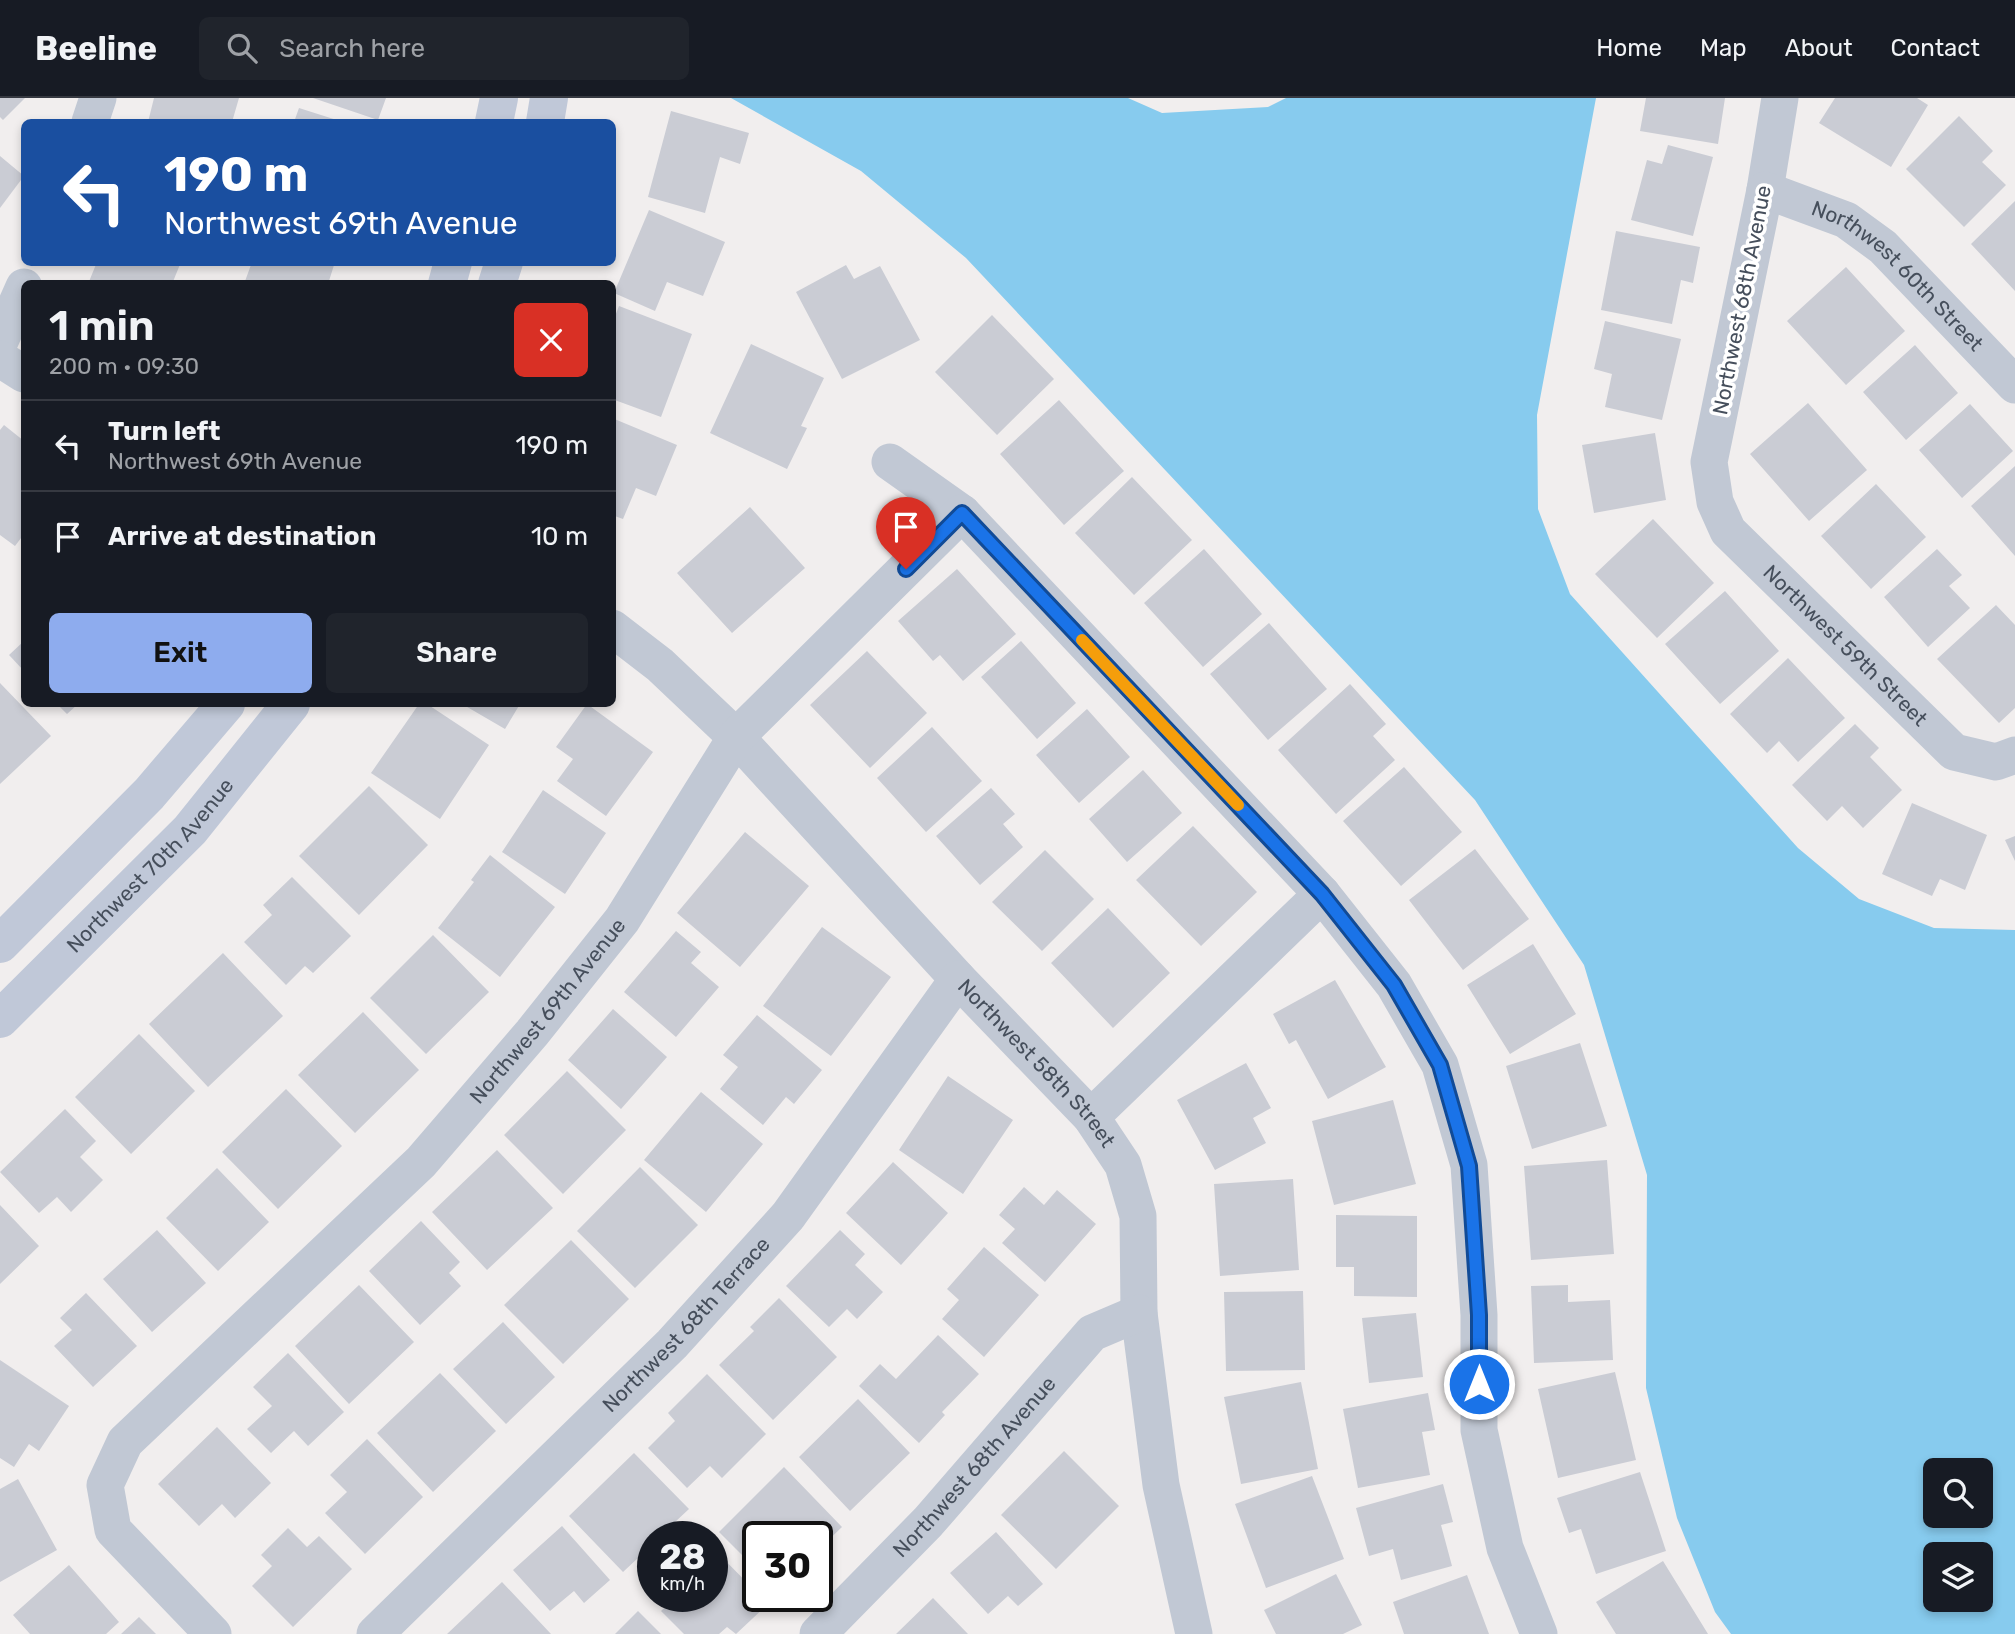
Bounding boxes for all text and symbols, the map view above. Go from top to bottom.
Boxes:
search box [199,17,689,80]
text: Beeline [35,29,157,68]
icon: search [223,29,261,67]
text: Search here [279,33,425,64]
text: Home [1596,34,1662,62]
text: Map [1700,34,1747,62]
text: About [1785,34,1853,62]
text: Contact [1891,34,1980,62]
text: 190 m [164,145,308,203]
icon: left [49,147,140,238]
street label: Northwest 68th Avenue [1707,183,1776,417]
street label: Northwest 60th Street [1808,195,1989,356]
text: Northwest 69th Avenue [164,204,518,242]
text: 1 min [49,301,155,351]
button: close [514,303,588,377]
text: 200 m · 09:30 [49,352,199,380]
text: Turn left [108,416,220,447]
icon: left [49,427,87,465]
text: 190 m [515,430,588,461]
text: Northwest 69th Avenue [108,447,362,475]
pin [876,497,936,569]
icon: arrive [887,508,925,546]
icon: arrive [49,518,87,556]
text: Arrive at destination [108,521,376,552]
text: 10 m [531,521,588,552]
street label: Northwest 59th Street [1758,559,1933,731]
button: Exit [49,613,312,693]
button: Share [326,613,588,693]
street label: Northwest 70th Avenue [61,773,239,957]
street label: Northwest 69th Avenue [464,913,631,1108]
street label: Northwest 58th Street [953,974,1121,1152]
street label: Northwest 68th Terrace [597,1232,775,1417]
position arrow [1442,1347,1516,1421]
street label: Northwest 68th Avenue [887,1371,1061,1562]
map controls [1923,1458,1993,1612]
button: search [1923,1458,1993,1528]
speed limit sign: 30 [742,1521,833,1612]
text: 28 [659,1536,706,1578]
button: layers [1923,1542,1993,1612]
text: km/h [660,1573,705,1595]

